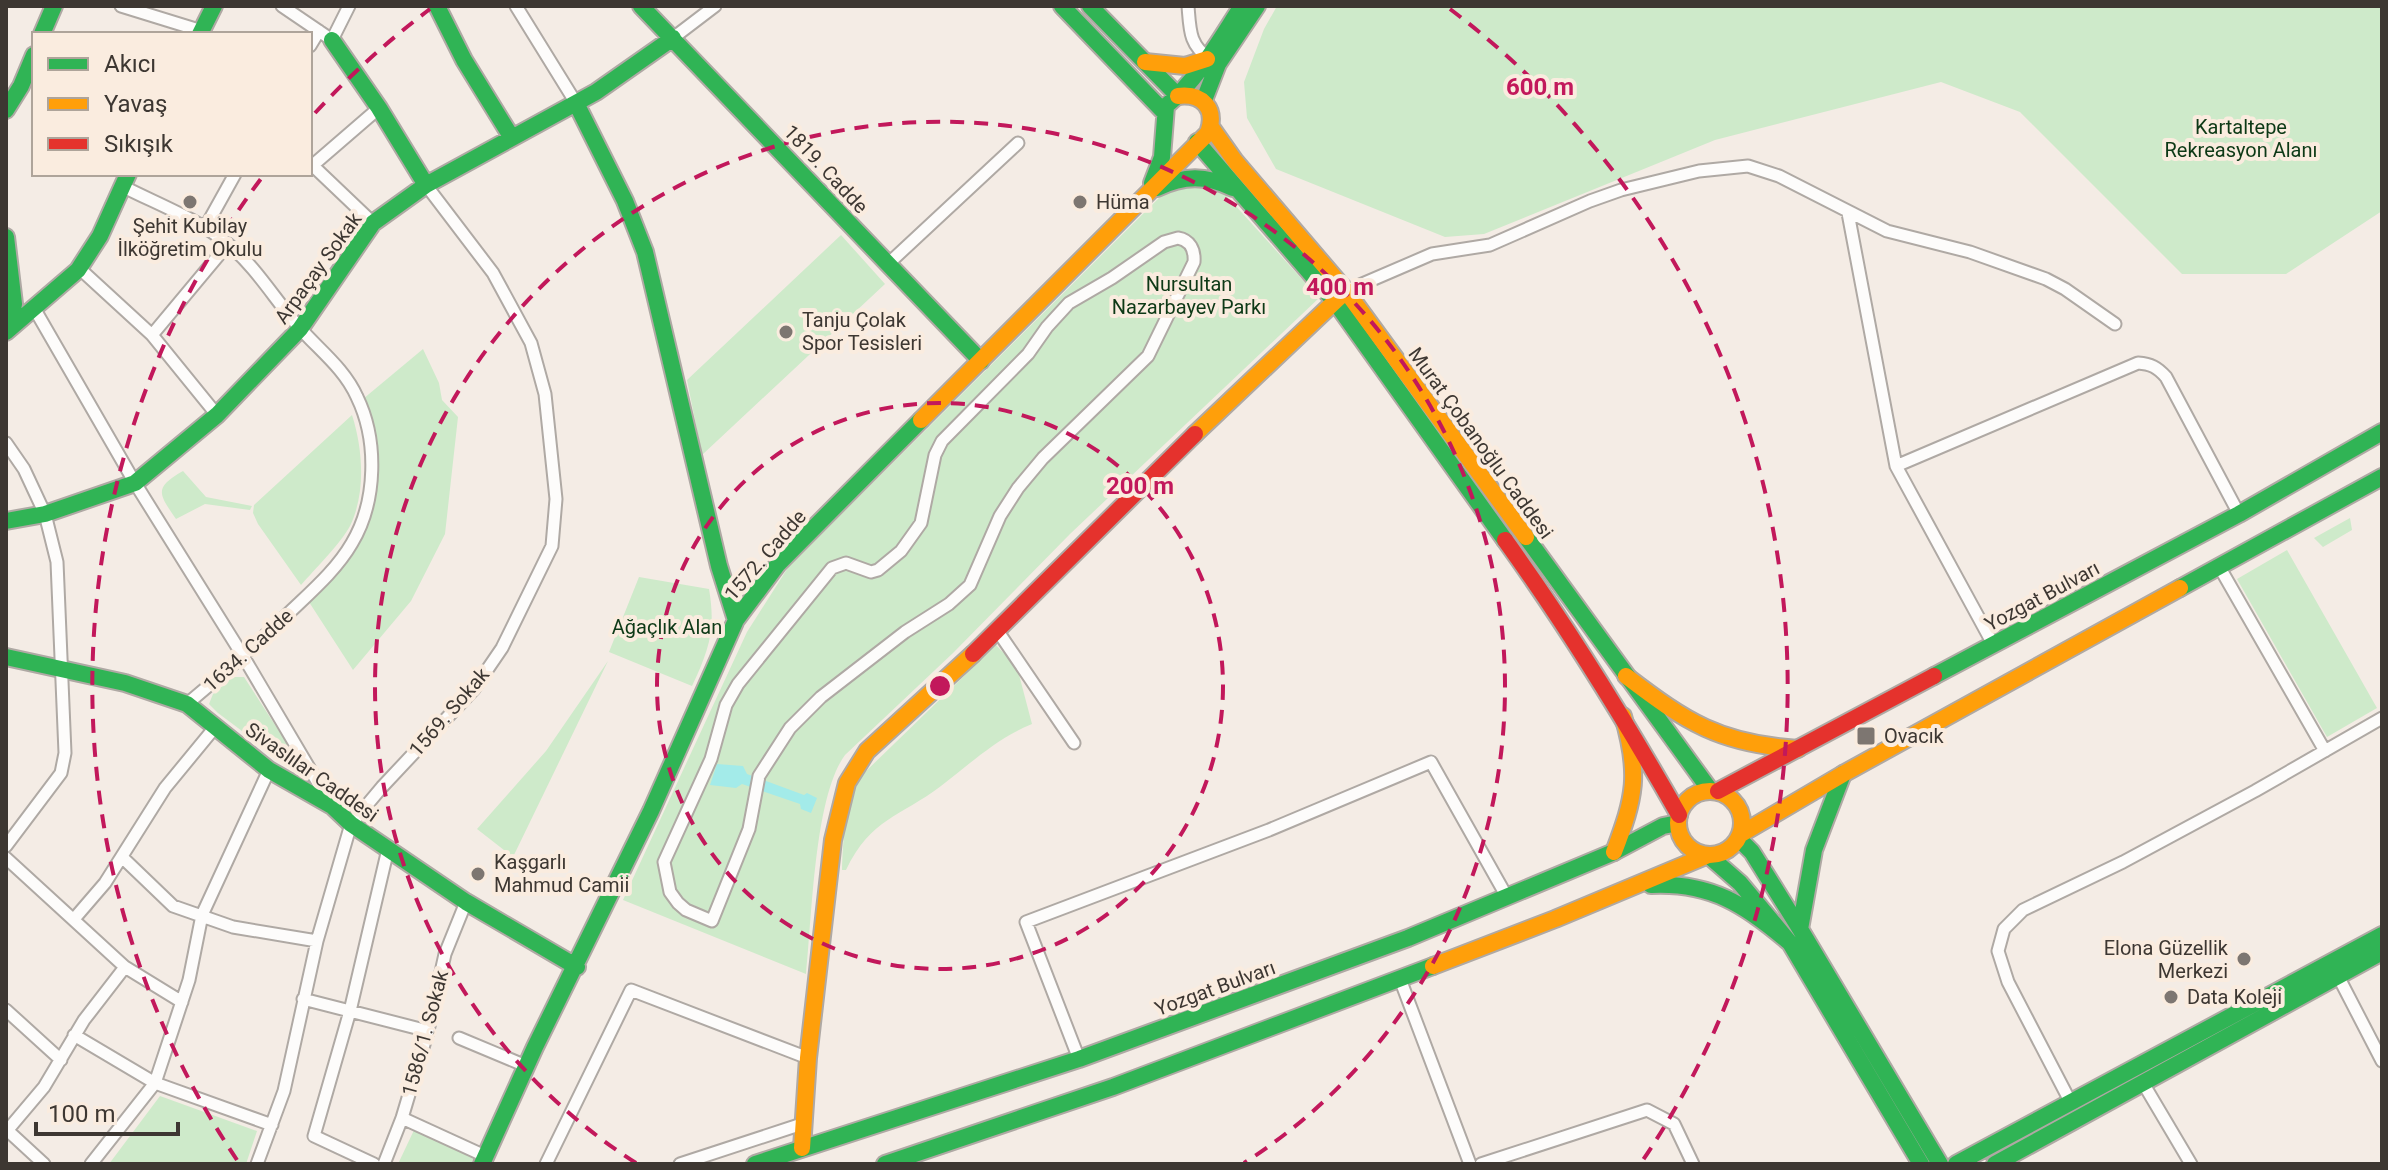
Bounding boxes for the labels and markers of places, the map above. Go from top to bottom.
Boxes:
place label: Hüma [1096,190,1150,214]
marker: Şehit Kubilay İlköğretim Okulu [181,193,199,211]
marker: Hüma [1071,193,1089,211]
place label: Şehit Kubilay İlköğretim Okulu [118,214,263,261]
place label: Tanju Çolak Spor Tesisleri [802,308,922,355]
marker: Tanju Çolak Spor Tesisleri [777,323,795,341]
centre of rings [926,672,954,700]
place label: Ovacık [1884,724,1945,748]
marker: Ovacık [1855,725,1877,747]
place label: Kaşgarlı Mahmud Camii [494,850,629,897]
marker: Kaşgarlı Mahmud Camii [469,865,487,883]
place label: Elona Güzellik Merkezi [2104,936,2229,983]
marker: Elona Güzellik Merkezi [2235,950,2253,968]
place label: Data Koleji [2187,985,2282,1009]
marker: Data Koleji [2162,988,2180,1006]

